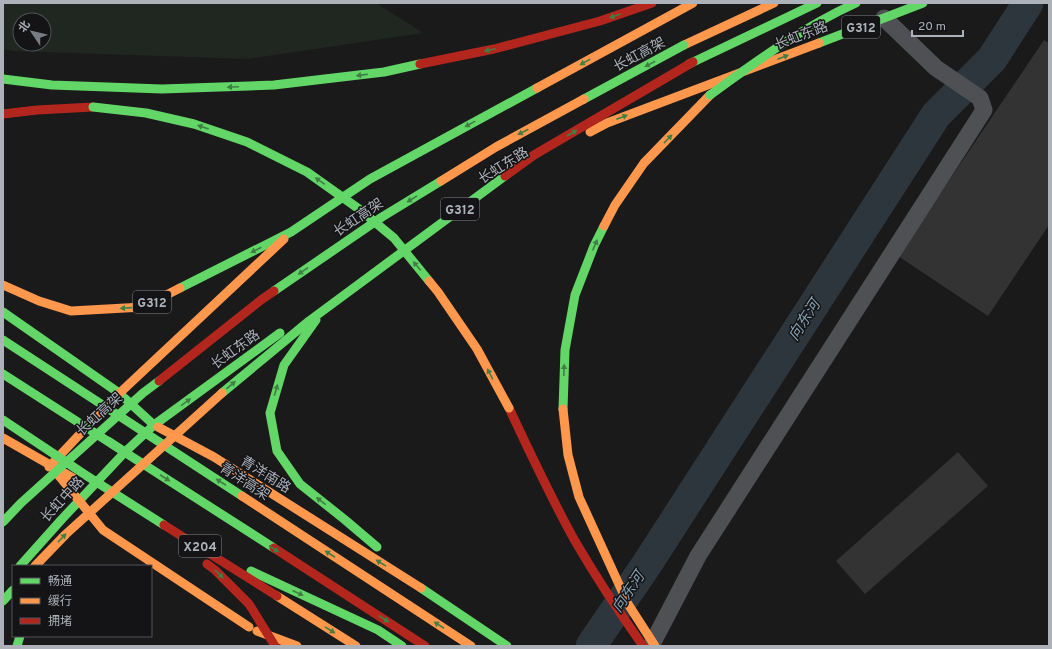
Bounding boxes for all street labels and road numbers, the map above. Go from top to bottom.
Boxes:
road number: G312 [842,16,880,38]
street label: 长虹东路 [772,18,831,54]
street label: 长虹高架 [611,35,668,76]
street label: 长虹东路 [476,144,532,188]
street label: 长虹高架 [331,196,387,241]
road number: G312 [441,198,479,220]
road number: G312 [133,291,171,313]
street label: 长虹东路 [208,327,264,374]
street label: 长虹高架 [74,390,126,440]
street label: 青洋南路 [237,453,293,497]
street label: 青洋高架 [216,460,272,505]
street label: 长虹中路 [38,474,88,526]
road number: X204 [179,535,221,557]

